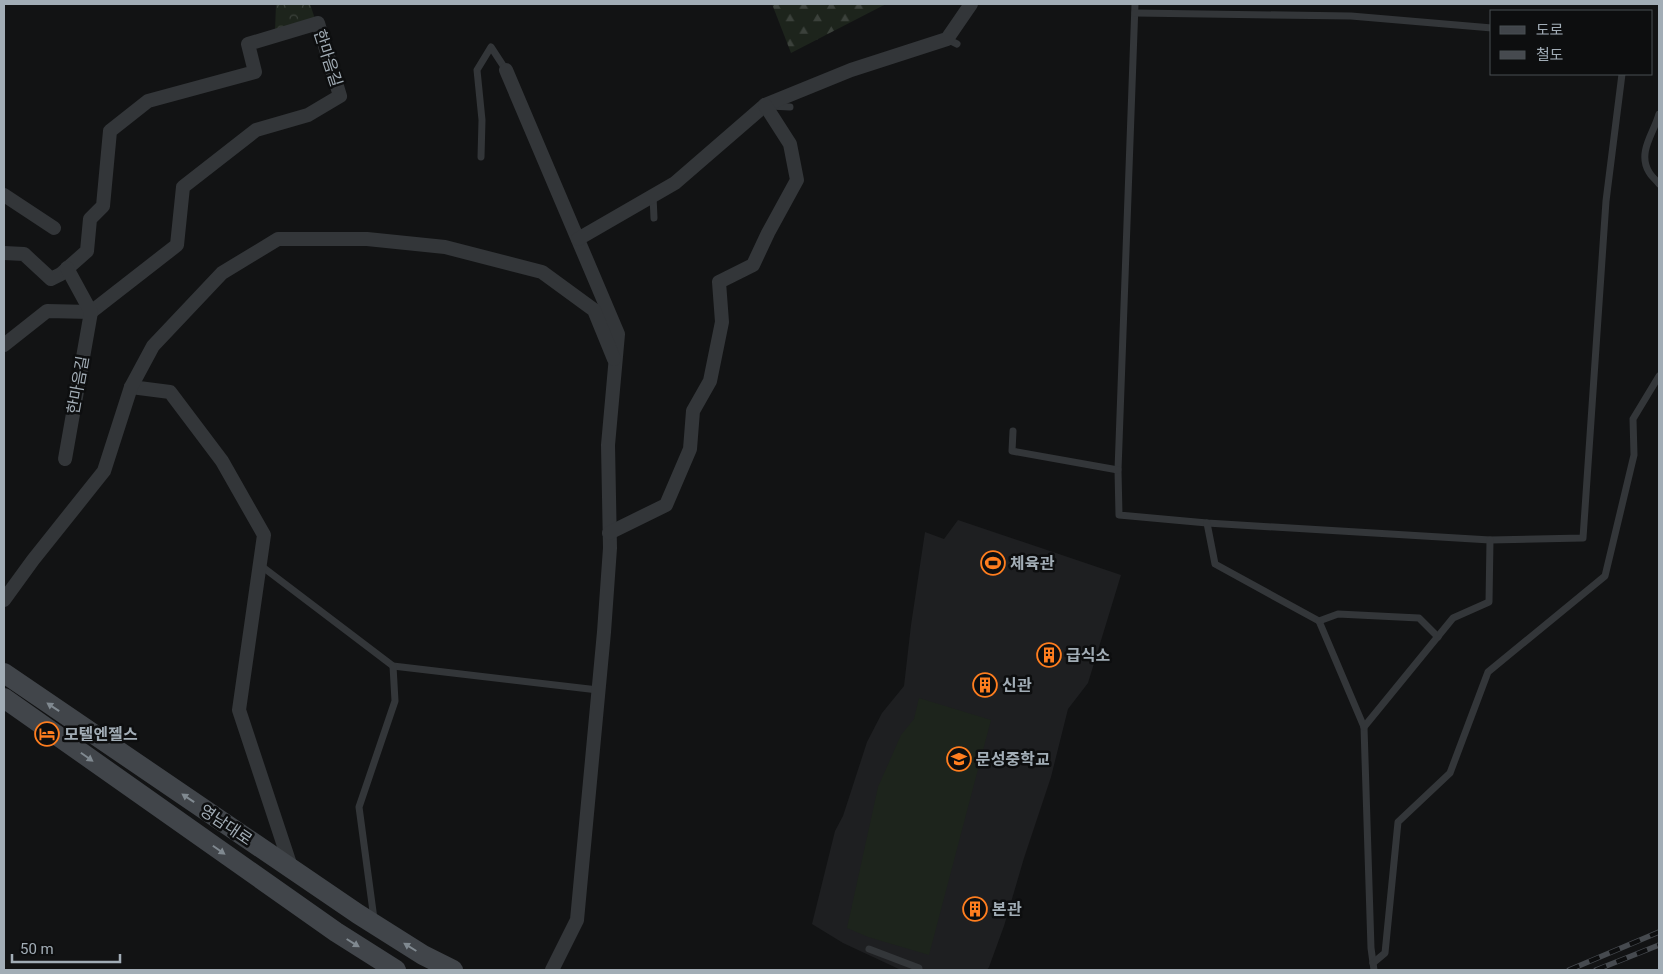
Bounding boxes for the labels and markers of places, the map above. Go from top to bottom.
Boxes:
sports icon: 체육관 [980,550,1006,576]
place label: 체육관 [1010,554,1054,573]
building icon: 급식소 [1036,642,1062,668]
place label: 급식소 [1066,646,1110,665]
building icon: 신관 [972,672,998,698]
place label: 신관 [1002,676,1032,695]
hotel icon: 모텔엔젤스 [34,721,60,747]
place label: 모텔엔젤스 [64,725,138,744]
school or university icon: 문성중학교 [946,746,972,772]
place label: 문성중학교 [976,750,1050,769]
building icon: 본관 [962,896,988,922]
place label: 본관 [992,900,1022,919]

